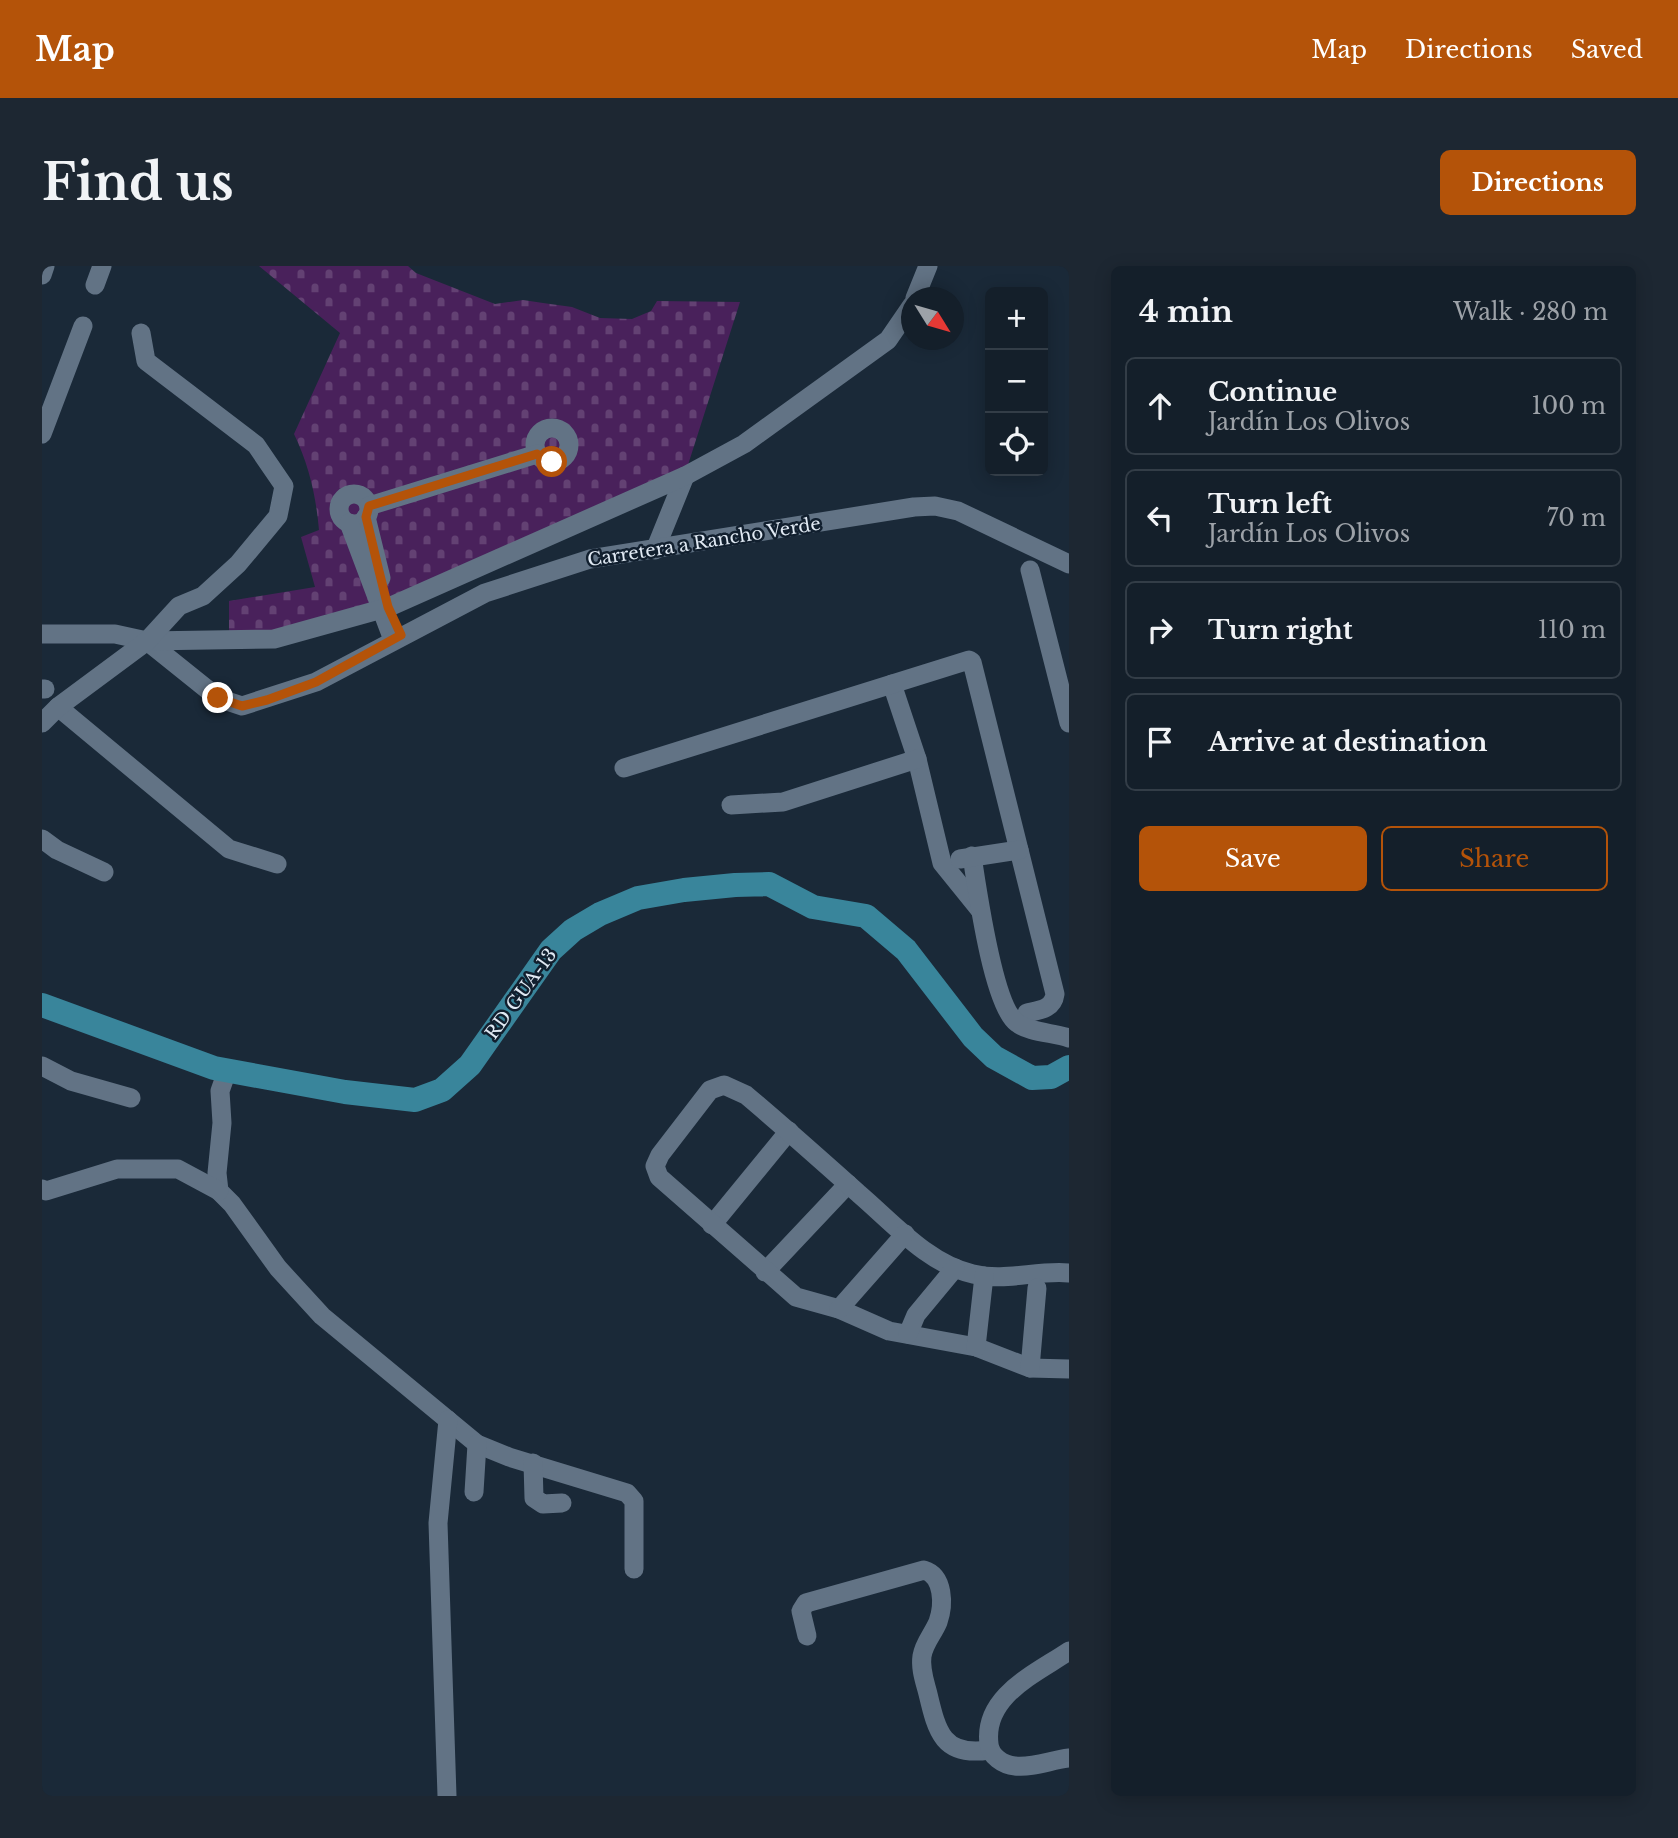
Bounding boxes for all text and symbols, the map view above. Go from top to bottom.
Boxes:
text: Map [35,29,115,70]
text: Map [1311,35,1367,64]
text: Directions [1405,35,1533,64]
text: Saved [1571,35,1643,64]
button: Directions [1440,150,1636,215]
text: Find us [42,152,234,213]
north arrow [901,287,964,350]
map controls [985,287,1048,476]
button: + [985,287,1048,350]
text: 4 min [1139,293,1233,330]
text: Walk · 280 m [1453,298,1608,326]
button: − [985,350,1048,413]
text: Continue [1208,376,1337,408]
icon: ahead [1141,387,1179,425]
text: 100 m [1532,392,1606,420]
text: Jardín Los Olivos [1208,408,1410,436]
button: locate [985,413,1048,476]
route start [536,446,567,477]
text: Turn left [1208,488,1332,520]
icon: left [1141,499,1179,537]
text: 70 m [1547,504,1606,532]
street label: Carretera a Rancho Verde [586,513,822,571]
text: Jardín Los Olivos [1208,520,1410,548]
icon: right [1141,611,1179,649]
text: Turn right [1208,614,1353,646]
text: 110 m [1538,616,1606,644]
route end [202,682,233,713]
icon: arrive [1141,723,1179,761]
text: Arrive at destination [1208,726,1488,758]
button: Save [1139,826,1367,891]
button: Share [1381,826,1608,891]
street label: RD GUA-13 [481,944,561,1044]

